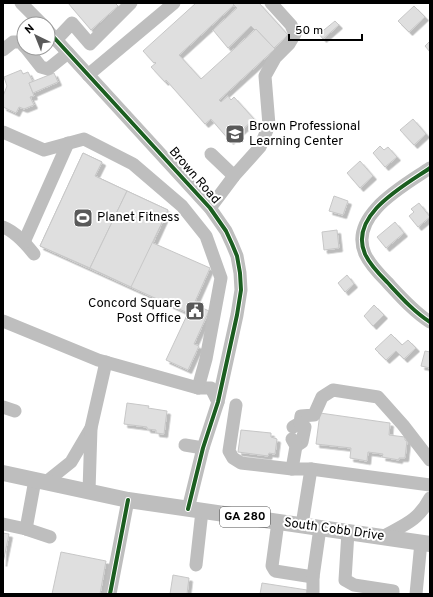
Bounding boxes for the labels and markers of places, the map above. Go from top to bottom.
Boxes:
place label: Brown Professional Learning Center [249,119,360,150]
school or university icon: Brown Professional Learning Center [224,123,246,145]
sports icon: Planet Fitness [72,207,94,229]
place label: Planet Fitness [97,210,180,226]
place label: Concord Square Post Office [88,296,181,327]
public building icon: Concord Square Post Office [184,300,206,322]

